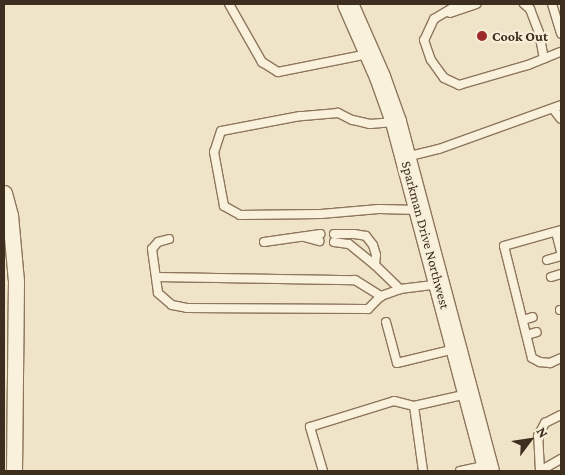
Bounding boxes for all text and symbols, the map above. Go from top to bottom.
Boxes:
place label: Cook Out [492,28,548,44]
marker: Cook Out [476,30,488,42]
street label: Sparkman Drive Northwest [398,159,454,311]
north arrow [505,415,555,465]
text: N [534,424,552,440]

